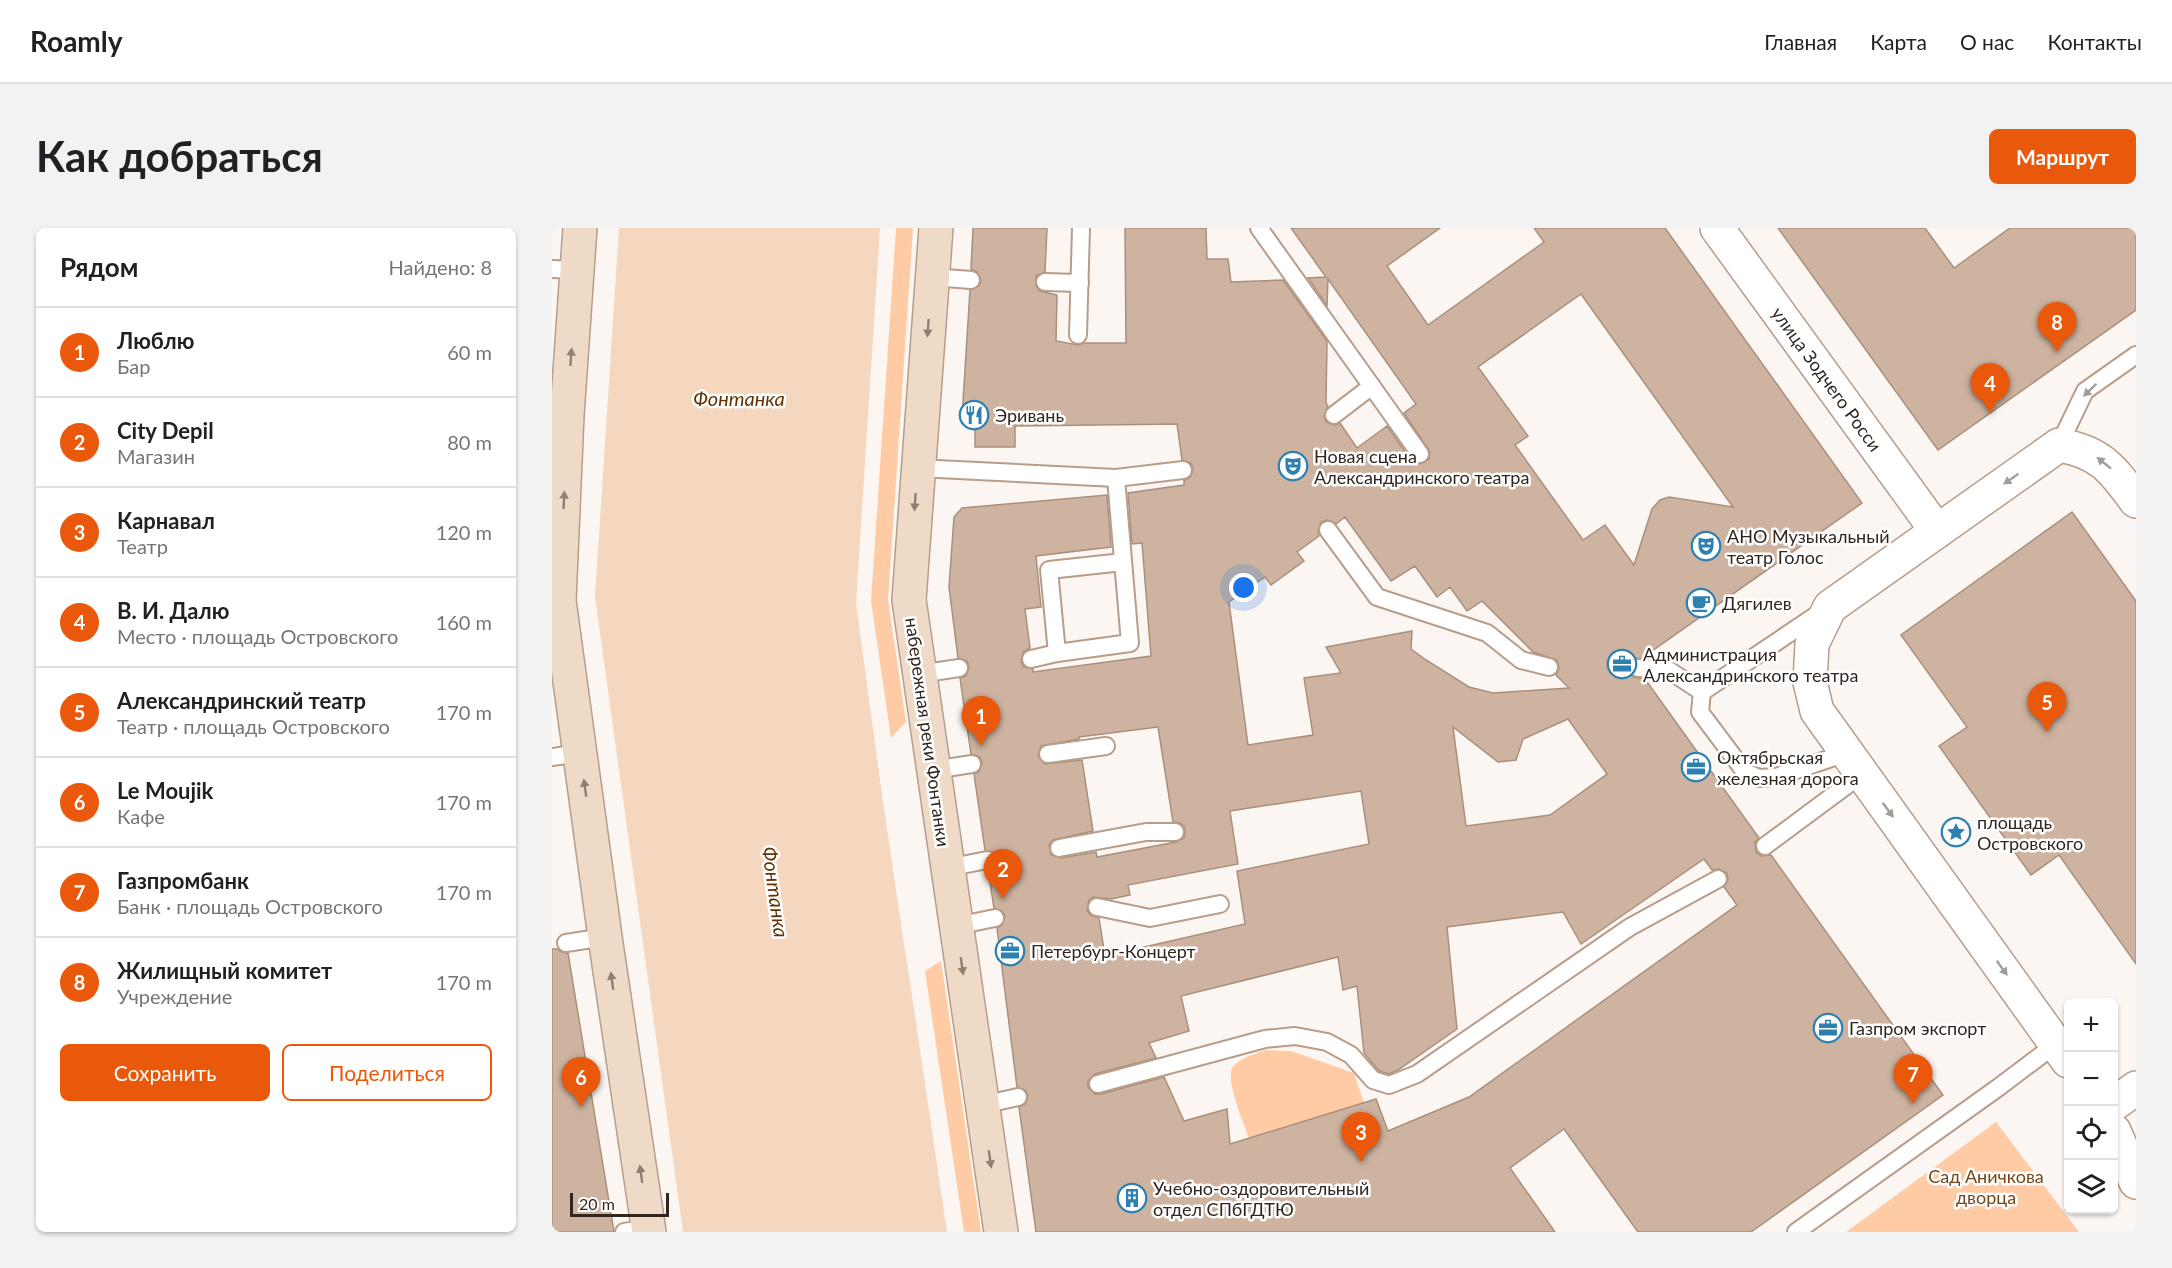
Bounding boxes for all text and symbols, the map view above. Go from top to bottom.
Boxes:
text: Roamly [30,24,123,58]
text: Главная [1764,29,1837,54]
text: Карта [1870,29,1927,54]
text: О нас [1960,29,2014,54]
text: Контакты [2047,29,2142,54]
button: Маршрут [1989,129,2136,184]
text: Как добраться [36,131,323,181]
text: Рядом [60,251,138,283]
text: Найдено: 8 [389,255,492,279]
pin: 8 [2038,302,2076,352]
street label: улица Зодчего Росси [1767,303,1887,455]
one-way arrow [923,319,933,338]
text: Люблю [117,327,194,354]
text: 1 [74,340,85,364]
text: 60 m [447,340,492,364]
one-way arrow [567,347,576,366]
text: Бар [117,354,150,378]
pin: 4 [1970,364,2010,413]
one-way arrow [2082,383,2097,397]
water label: Фонтанка [693,386,785,410]
restaurant icon: Эривань [958,399,990,431]
place label: Эривань [995,404,1064,426]
text: City Depil [117,417,214,444]
text: 2 [74,430,85,454]
text: 80 m [447,430,492,454]
text: Магазин [117,444,195,468]
place label: Новая сцена Александринского театра [1314,445,1529,488]
theatre icon: Новая сцена Александринского театра [1277,450,1309,482]
one-way arrow [2096,458,2111,470]
one-way arrow [2003,473,2019,484]
one-way arrow [559,491,568,510]
one-way arrow [910,492,920,511]
text: Карнавал [117,507,215,534]
text: 3 [74,520,85,544]
text: 120 m [436,520,492,544]
place label: АНО Музыкальный театр Голос [1727,525,1890,568]
theatre icon: АНО Музыкальный театр Голос [1690,530,1722,562]
text: Театр [117,534,168,558]
your location [1229,573,1258,602]
cafe icon: Дягилев [1685,587,1717,619]
place label: Дягилев [1722,592,1792,614]
text: В. И. Далю [117,597,229,624]
text: 4 [74,610,85,634]
text: 160 m [436,610,492,634]
street label: набережная реки Фонтанки [901,616,955,848]
text: Место · площадь Островского [117,624,398,648]
place label: Администрация Александринского театра [1643,643,1858,686]
office icon: Администрация Александринского театра [1606,648,1638,680]
pin: 5 [2028,682,2066,732]
text: Александринский театр [117,687,366,714]
pin: 1 [962,696,1000,746]
text: 5 [74,700,85,724]
text: 170 m [436,700,492,724]
text: Театр · площадь Островского [117,714,390,738]
place label: Октябрьская железная дорога [1717,746,1859,789]
office icon: Октябрьская железная дорога [1680,751,1712,783]
text: Le Moujik [117,777,213,804]
one-way arrow [580,779,589,798]
text: 6 [74,790,85,814]
text: 170 m [436,790,492,814]
one-way arrow [1882,801,1894,817]
text: Кафе [117,804,165,828]
place label: площадь Островского [1977,811,2083,854]
place icon: площадь Островского [1940,816,1972,848]
water label: Фонтанка [758,845,794,939]
pin: 2 [984,850,1022,899]
text: Газпромбанк [117,867,249,894]
text: 7 [74,880,85,904]
text: 170 m [436,880,492,904]
text: Банк · площадь Островского [117,894,383,918]
office icon: Петербург-Концерт [994,935,1026,967]
place label: Петербург-Концерт [1031,940,1196,962]
one-way arrow [957,956,966,975]
text: Жилищный комитет [117,957,332,984]
one-way arrow [1996,960,2008,976]
text: 8 [74,970,85,994]
text: 170 m [436,970,492,994]
one-way arrow [607,972,616,991]
text: Учреждение [117,984,232,1008]
map controls [2064,998,2118,1214]
button: + [2064,998,2118,1052]
office icon: Газпром экспорт [1812,1012,1844,1044]
place label: Газпром экспорт [1849,1017,1986,1039]
button: Сохранить [60,1044,270,1101]
button: Поделиться [282,1044,492,1101]
button: − [2064,1052,2118,1106]
pin: 7 [1894,1054,1932,1104]
pin: 6 [561,1058,600,1107]
button: locate [2064,1106,2118,1160]
pin: 3 [1342,1112,1380,1162]
one-way arrow [986,1149,995,1168]
button: layers [2064,1160,2118,1214]
one-way arrow [636,1165,645,1184]
park label: Сад Аничкова дворца [1928,1165,2044,1208]
place label: Учебно-оздоровительный отдел СПбГДТЮ [1153,1177,1369,1220]
building icon: Учебно-оздоровительный отдел СПбГДТЮ [1116,1182,1148,1214]
scale bar [570,1190,669,1218]
text: 20 m [579,1194,615,1213]

